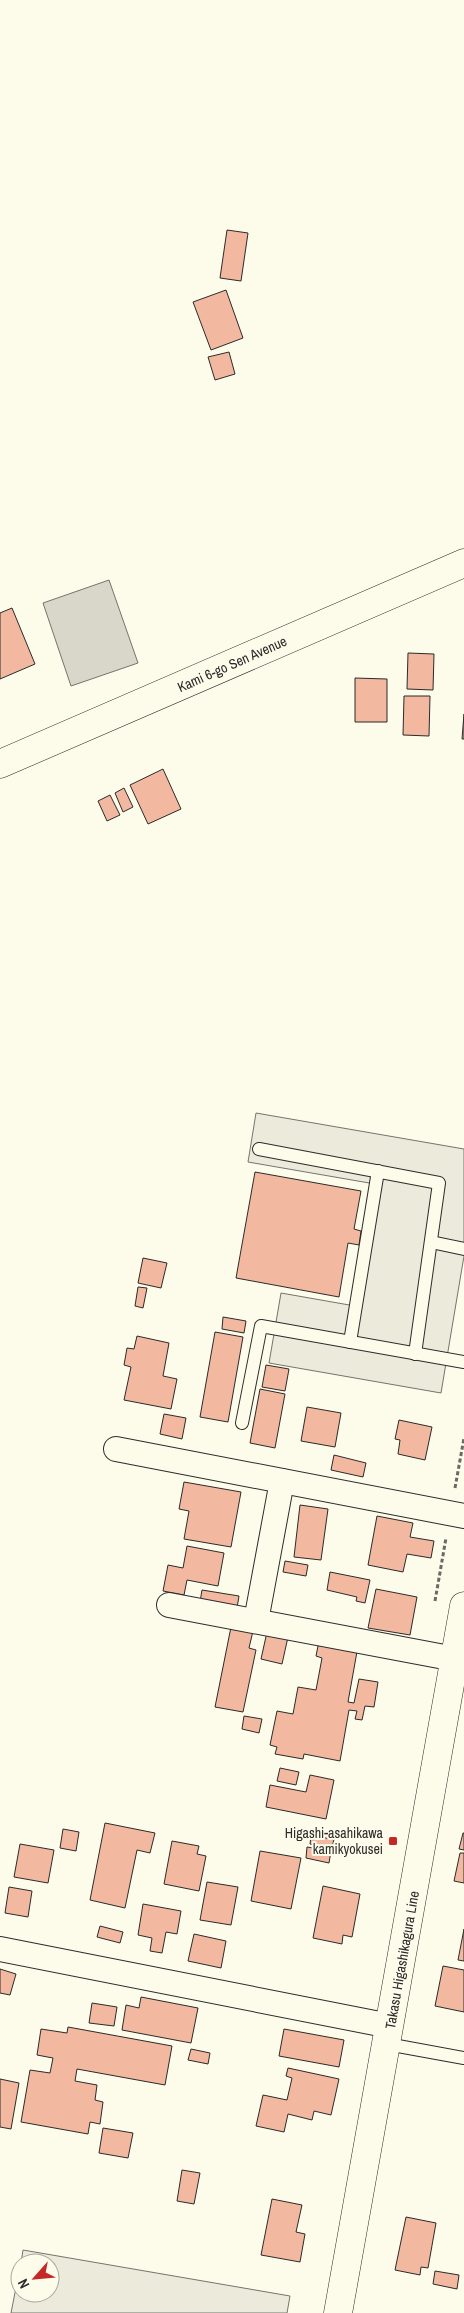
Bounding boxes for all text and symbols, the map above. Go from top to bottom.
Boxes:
street label: Kami 6-go Sen Avenue [174,632,290,696]
place label: Higashi-asahikawa kamikyokusei [285,1824,384,1858]
marker: Higashi-asahikawa kamikyokusei [387,1835,399,1847]
street label: Takasu Higashikagura Line [381,1890,423,2030]
north arrow [10,2253,60,2303]
text: N [14,2276,33,2292]

